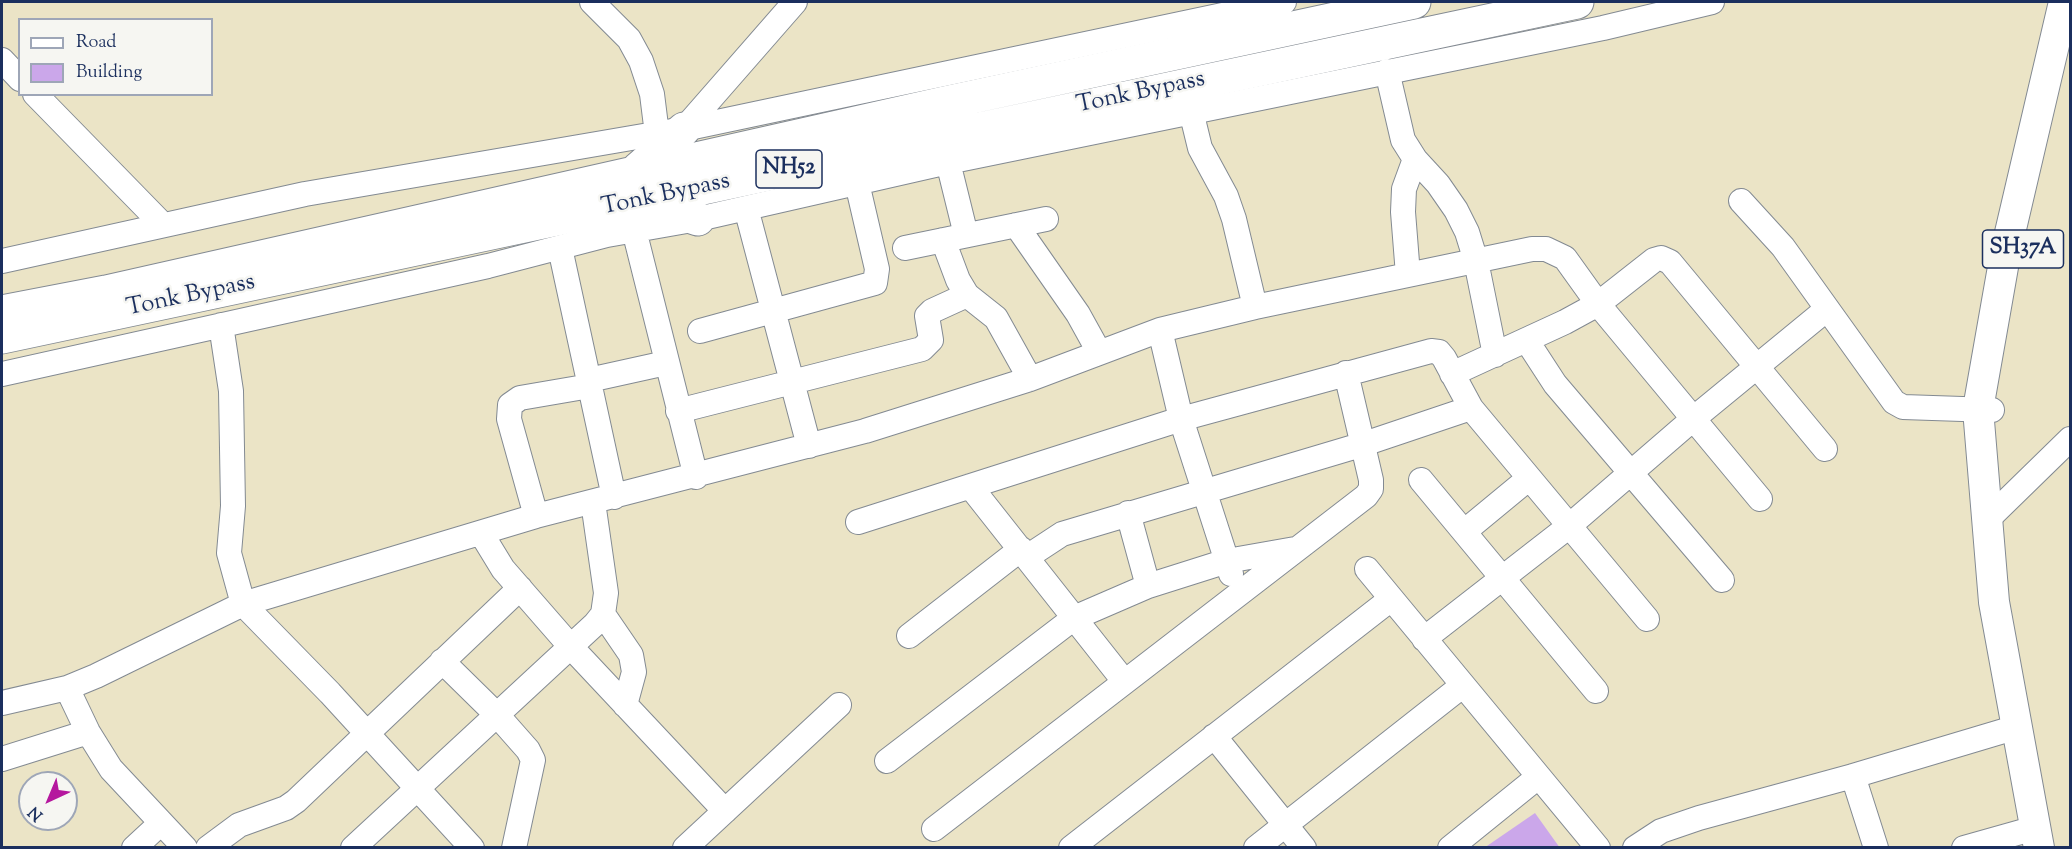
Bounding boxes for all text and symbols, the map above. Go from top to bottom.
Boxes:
legend [18,18,213,96]
text: Road [76,30,116,56]
text: Building [76,60,142,86]
street label: Tonk Bypass [1074,66,1208,122]
road number: NH52 [756,150,822,188]
street label: Tonk Bypass [599,168,733,224]
road number: SH37A [1982,230,2064,268]
street label: Tonk Bypass [124,269,258,325]
north arrow [18,771,78,831]
text: N [24,800,49,826]

